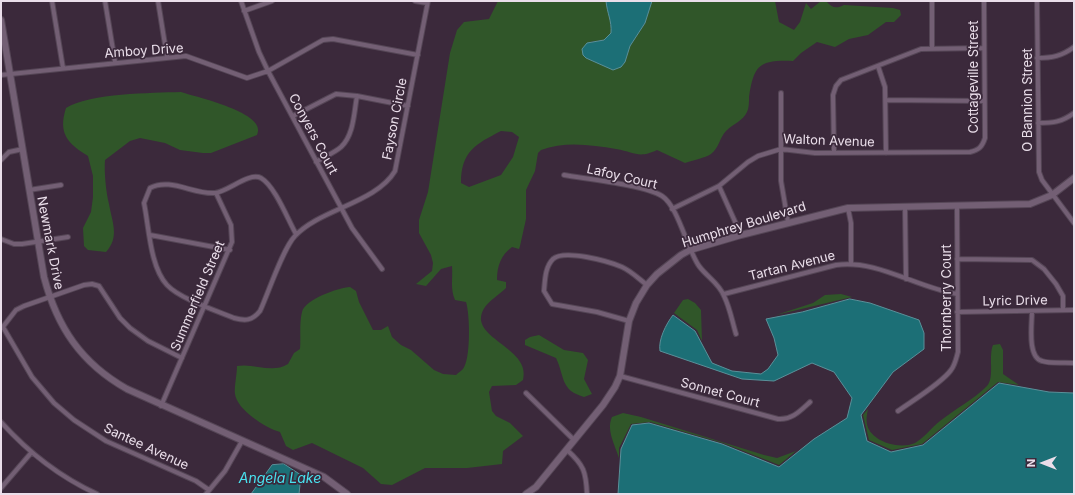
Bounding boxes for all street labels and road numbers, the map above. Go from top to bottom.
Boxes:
street label: Cottageville Street [966,21,982,133]
street label: Amboy Drive [104,40,184,62]
street label: O Bannion Street [1020,48,1036,152]
street label: Fayson Circle [379,77,411,161]
street label: Conyers Court [285,91,341,177]
street label: Walton Avenue [783,132,875,150]
street label: Lafoy Court [585,161,659,193]
street label: Newmark Drive [33,195,67,291]
street label: Humphrey Boulevard [680,199,808,251]
street label: Summerfield Street [168,238,228,354]
street label: Thornberry Court [939,244,955,352]
street label: Tartan Avenue [747,248,837,284]
street label: Lyric Drive [982,293,1048,309]
street label: Sonnet Court [679,375,761,411]
street label: Santee Avenue [101,421,191,473]

